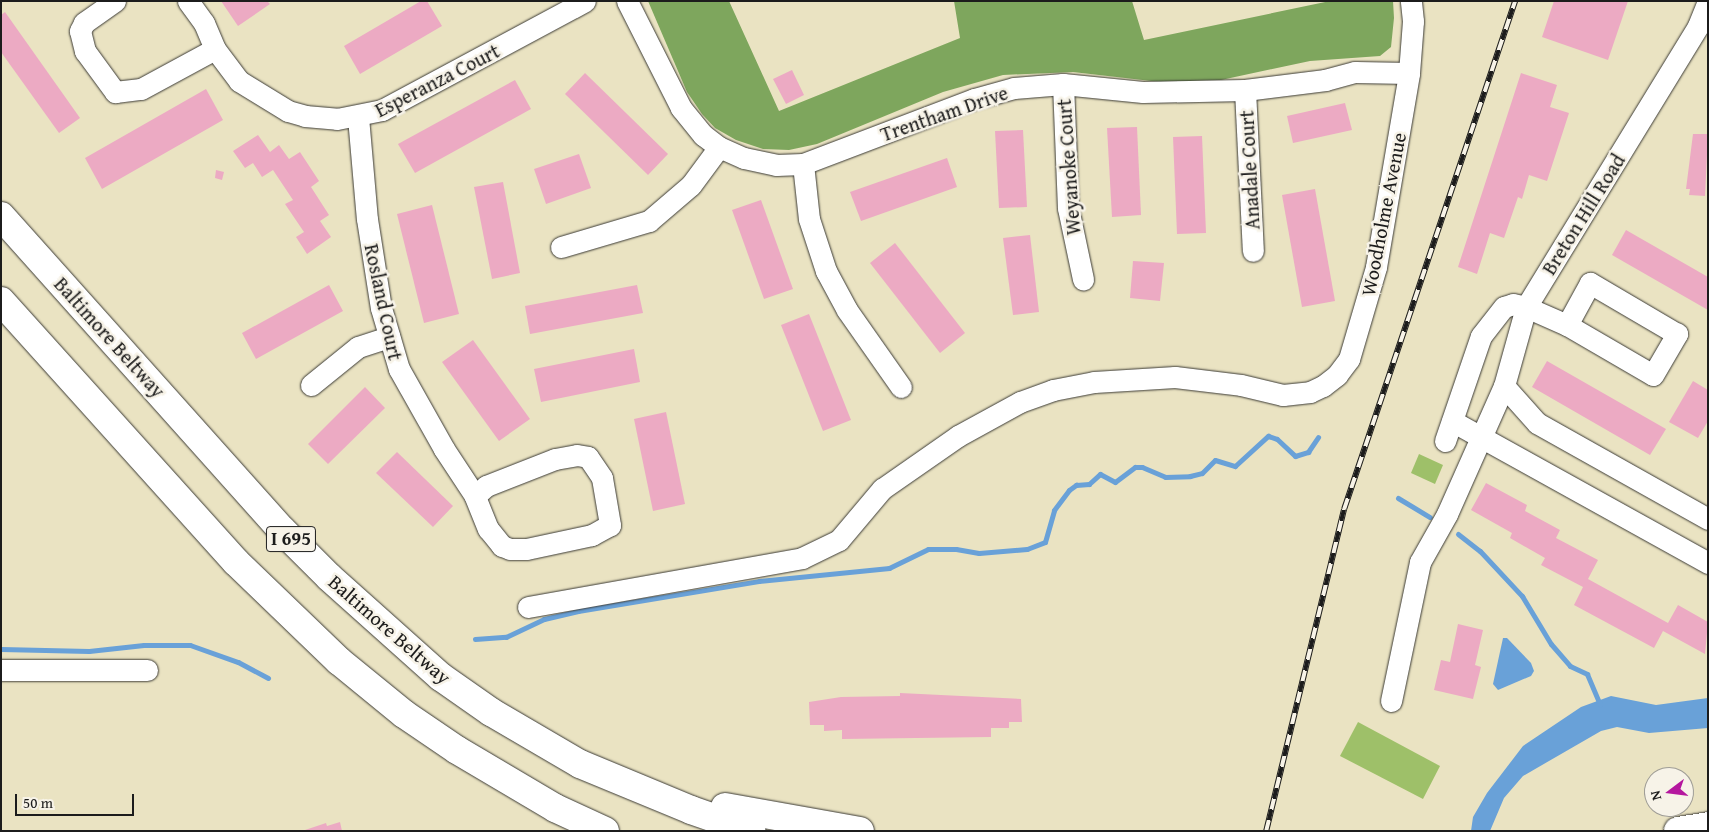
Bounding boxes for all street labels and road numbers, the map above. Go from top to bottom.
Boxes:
street label: Esperanza Court [371,38,503,122]
street label: Trentham Drive [877,80,1011,146]
street label: Weyanoke Court [1051,98,1085,236]
street label: Anadale Court [1234,110,1264,230]
street label: Woodholme Avenue [1355,130,1411,298]
street label: Breton Hill Road [1536,149,1630,279]
street label: Rosland Court [360,242,408,362]
street label: Baltimore Beltway [50,272,170,402]
road number: I 695 [265,522,317,556]
street label: Baltimore Beltway [324,569,456,689]

